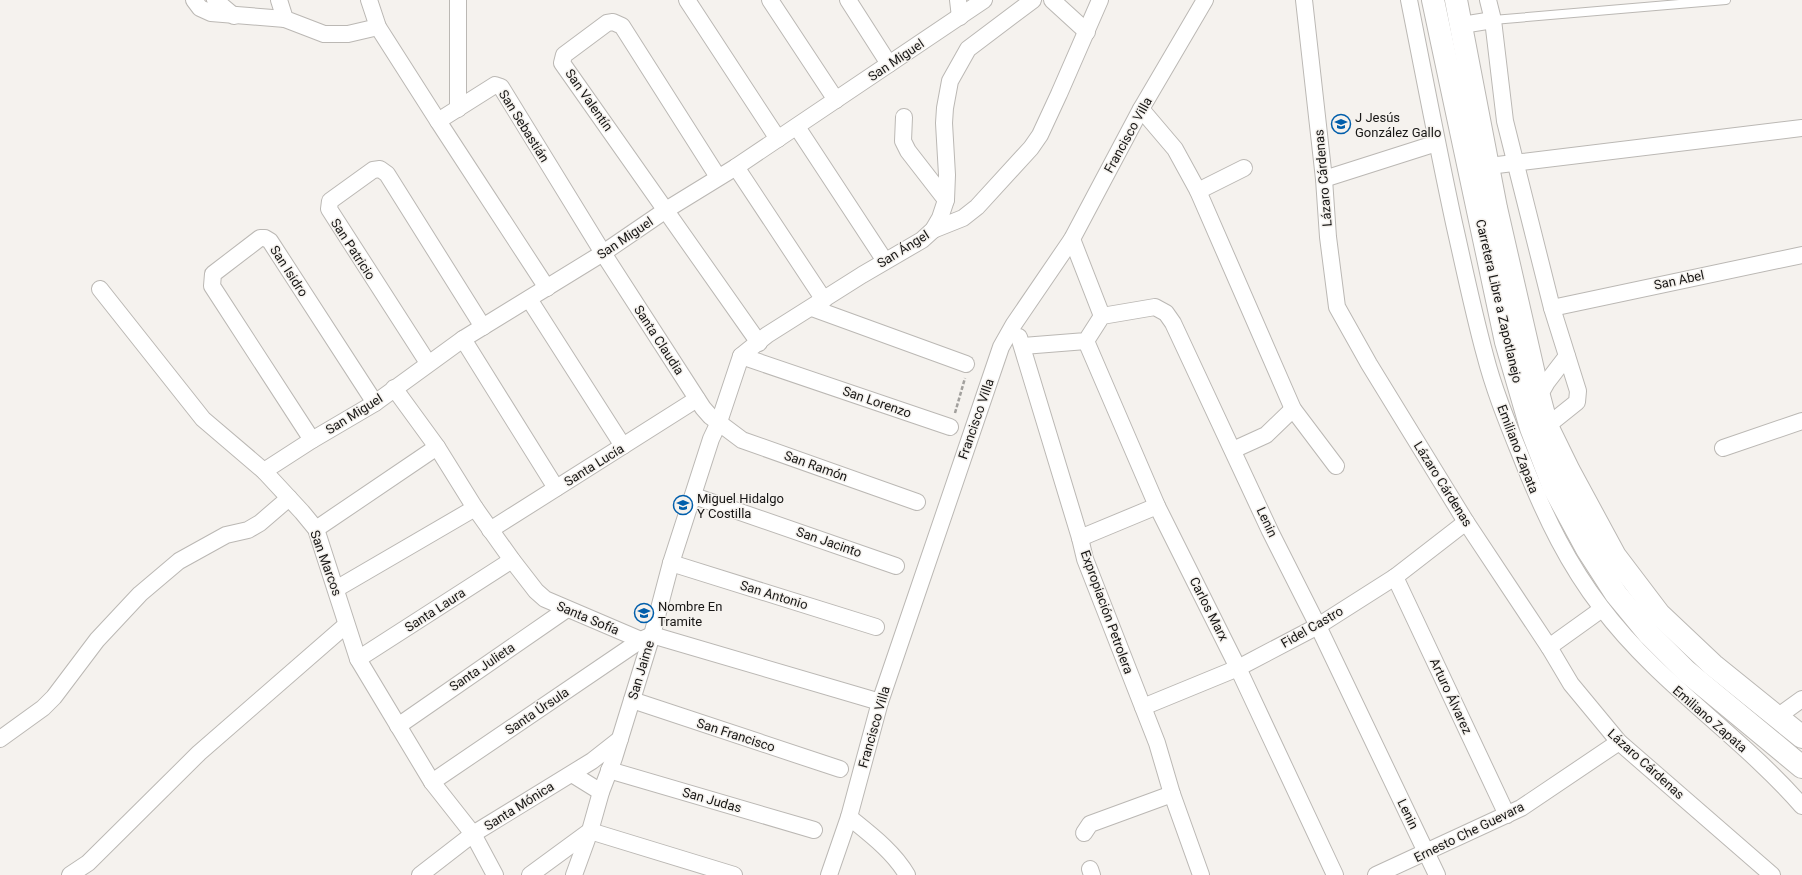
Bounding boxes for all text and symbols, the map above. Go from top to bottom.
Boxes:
street label: San Miguel [865,36,927,84]
street label: San Valentín [562,66,616,134]
street label: San Sebastián [496,87,552,165]
street label: Francisco Villa [1101,94,1155,176]
place label: J Jesús González Gallo [1355,110,1441,140]
school or university icon: J Jesús González Gallo [1330,113,1352,135]
street label: Lázaro Cárdenas [1311,128,1335,227]
street label: San Miguel [594,214,656,262]
street label: San Patricio [328,216,378,282]
street label: Carretera Libre a Zapotlanejo [1473,218,1525,384]
street label: San Ángel [874,227,932,271]
street label: San Isidro [267,243,311,299]
street label: San Abel [1652,267,1706,293]
street label: Santa Claudia [631,302,687,378]
street label: Francisco Villa [955,377,997,461]
street label: San Lorenzo [841,383,913,421]
street label: San Miguel [323,391,385,437]
street label: Emiliano Zapata [1494,403,1542,495]
street label: Lázaro Cárdenas [1411,439,1475,530]
street label: Santa Lucía [561,441,627,489]
street label: San Ramón [782,448,850,484]
place label: Miguel Hidalgo Y Costilla [697,491,784,521]
school or university icon: Miguel Hidalgo Y Costilla [672,494,694,516]
street label: Lenin [1254,505,1280,539]
street label: San Jacinto [794,524,864,560]
street label: San Marcos [307,528,345,598]
street label: Expropiación Petrolera [1078,548,1136,676]
street label: Carlos Marx [1186,575,1232,644]
street label: San Antonio [738,578,810,612]
street label: Santa Laura [402,585,468,635]
street label: Santa Sofía [554,598,622,638]
place label: Nombre En Tramite [658,599,722,629]
school or university icon: Nombre En Tramite [633,602,655,624]
street label: Fidel Castro [1278,603,1346,651]
street label: San Jaime [625,639,657,701]
street label: Santa Julieta [447,640,517,694]
street label: Arturo Álvarez [1427,656,1475,737]
street label: Emiliano Zapata [1670,683,1750,755]
street label: Santa Úrsula [502,684,572,738]
street label: Francisco Villa [855,684,893,770]
street label: San Francisco [695,715,777,755]
street label: Lázaro Cárdenas [1605,726,1687,802]
street label: Santa Mónica [481,779,557,833]
street label: San Judas [681,784,743,816]
street label: Lenin [1394,797,1422,831]
street label: Ernesto Che Guevara [1412,799,1526,865]

